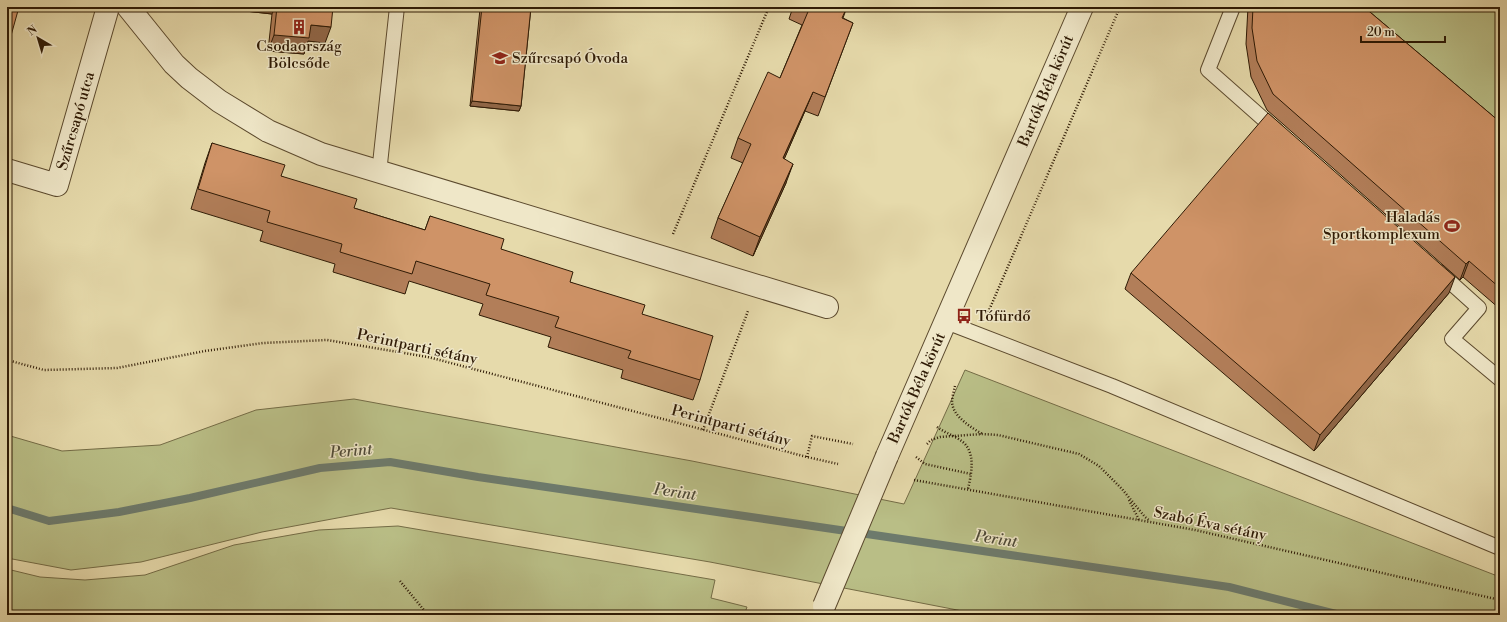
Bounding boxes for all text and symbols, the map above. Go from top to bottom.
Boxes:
north arrow [18,18,58,58]
building icon: Csodaország Bölcsőde [290,18,308,36]
scale bar [1361,18,1445,44]
text: N [25,23,40,39]
text: 20 m [1367,25,1395,40]
street label: Bartók Béla körút [1013,32,1078,151]
place label: Csodaország Bölcsőde [256,37,342,73]
place label: Szűrcsapó Óvoda [512,48,628,68]
school or university icon: Szűrcsapó Óvoda [491,49,509,67]
street label: Szűrcsapó utca [53,69,99,172]
place label: Haladás Sportkomplexum [1323,208,1440,244]
sports icon: Haladás Sportkomplexum [1443,217,1461,235]
bus stop icon: Tófürdő [955,307,973,325]
place label: Tófürdő [976,307,1031,326]
street label: Perintparti sétány [355,325,480,369]
street label: Bartók Béla körút [884,329,950,447]
street label: Perintparti sétány [669,401,793,451]
water label: Perint [328,439,374,463]
water label: Perint [651,479,698,505]
street label: Szabó Éva sétány [1152,502,1269,545]
water label: Perint [972,526,1019,552]

